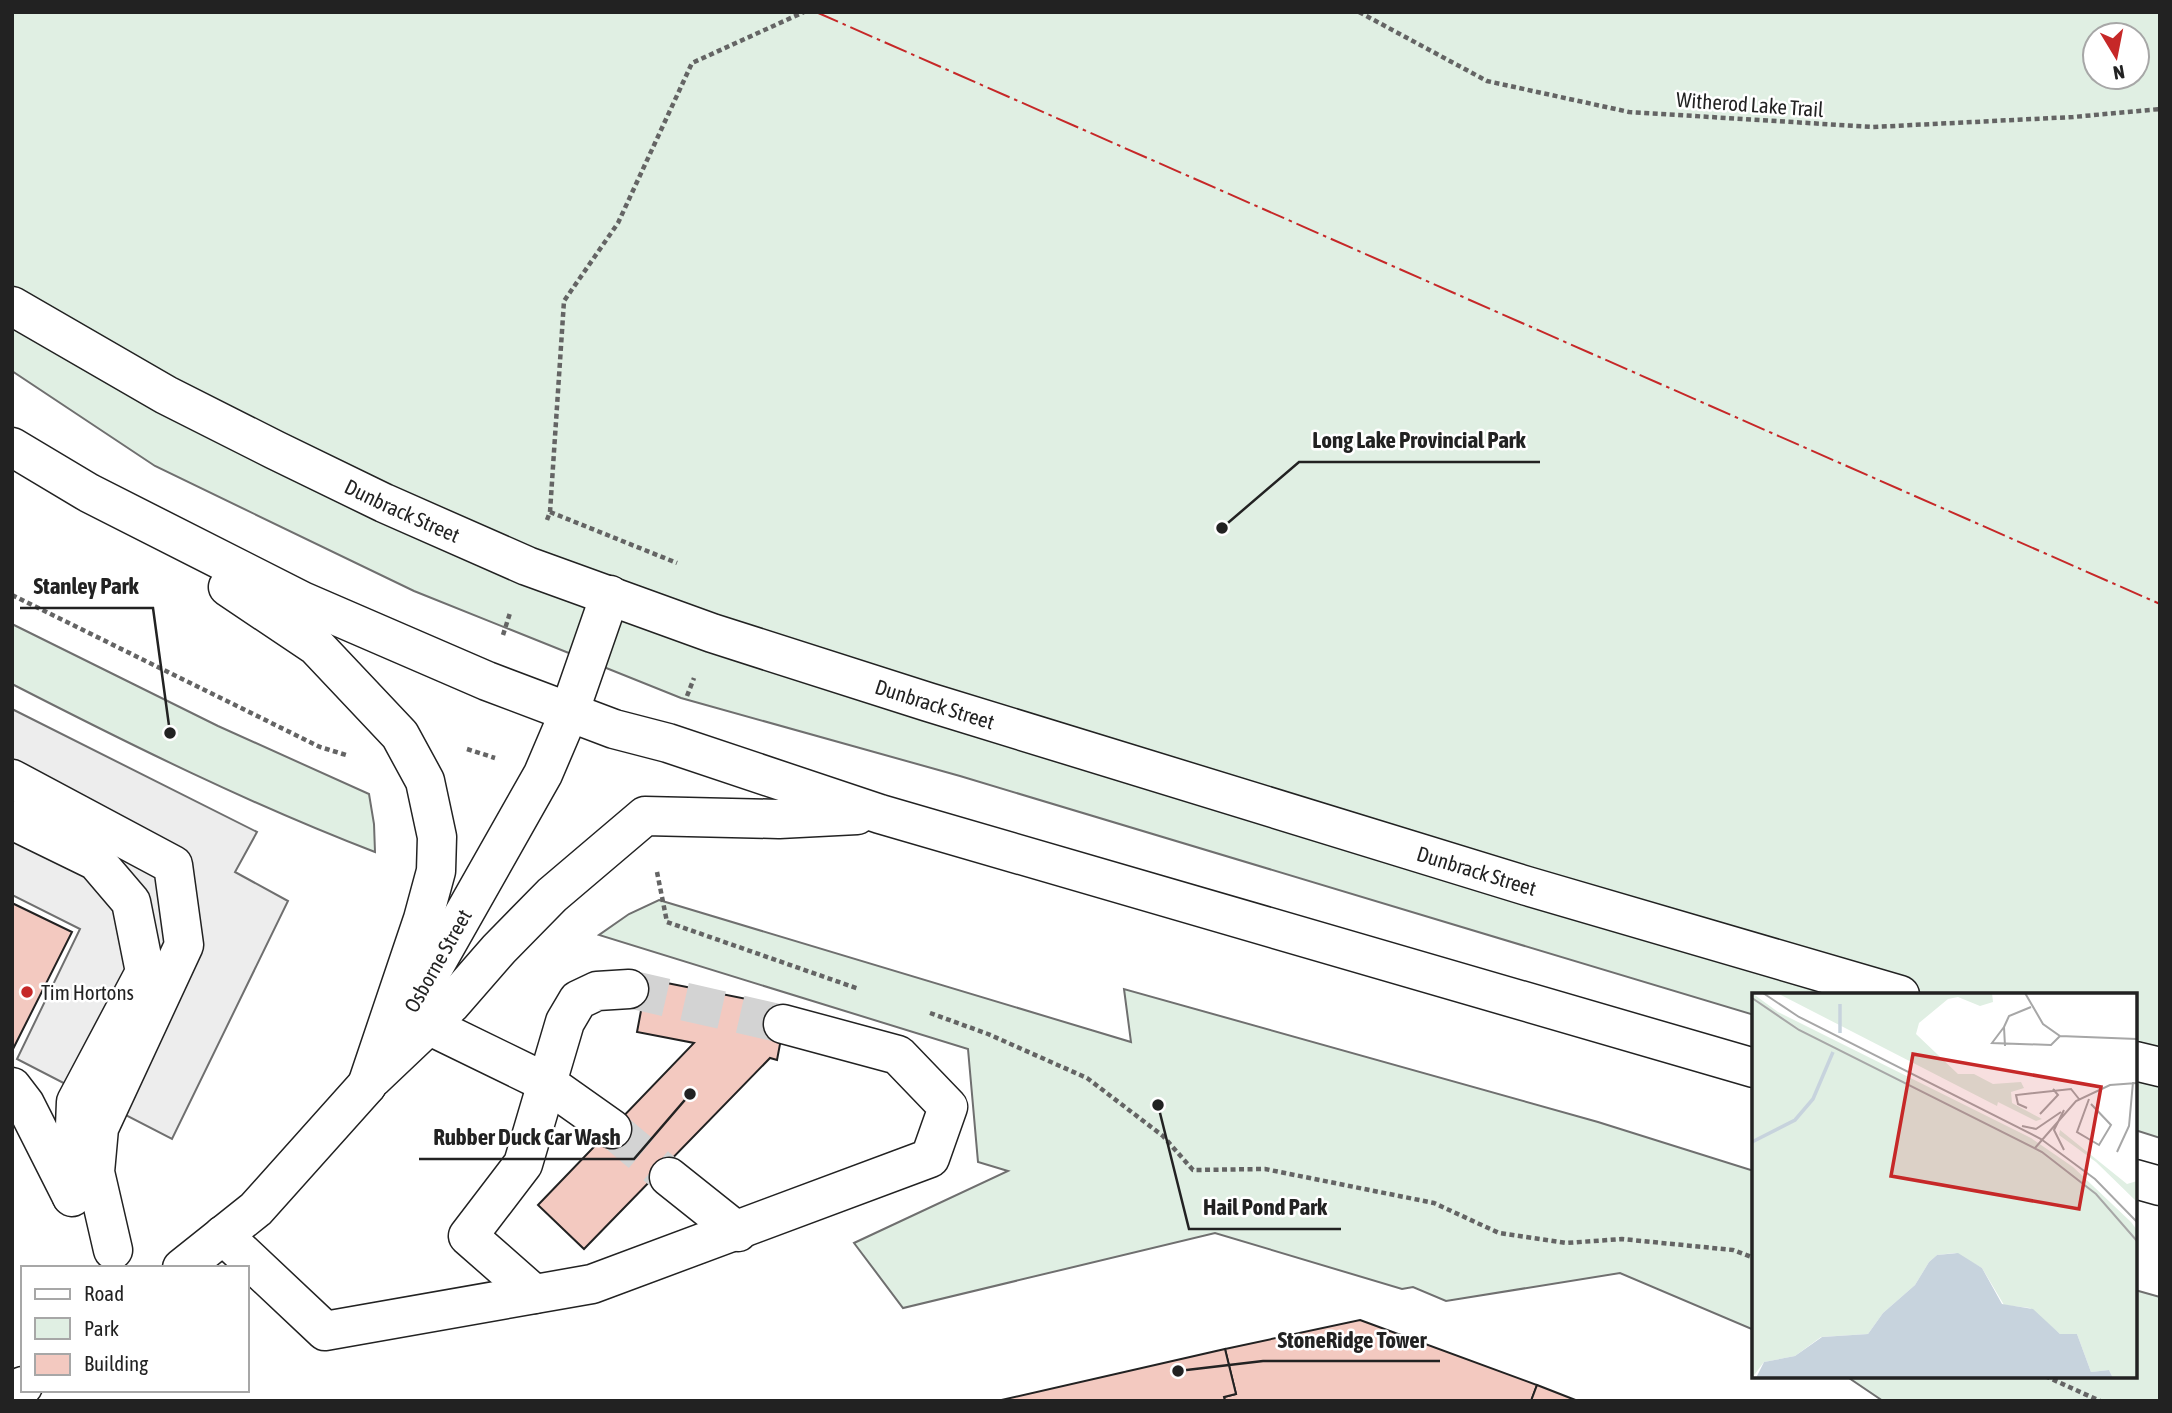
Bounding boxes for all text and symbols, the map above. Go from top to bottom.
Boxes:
north arrow [2081,21,2151,91]
text: N [2112,61,2126,85]
street label: Witherod Lake Trail [1675,87,1825,121]
callout: Long Lake Provincial Park [1299,418,1540,462]
text: Long Lake Provincial Park [1312,427,1527,453]
street label: Dunbrack Street [341,474,464,547]
callout: Stanley Park [20,564,153,608]
text: Stanley Park [33,573,140,599]
street label: Dunbrack Street [872,674,997,734]
street label: Dunbrack Street [1414,841,1539,900]
street label: Osborne Street [399,905,476,1016]
place label: Tim Hortons [41,980,134,1004]
marker: Tim Hortons [19,984,35,1000]
inset map [1752,993,2137,1378]
callout: Rubber Duck Car Wash [419,1115,634,1159]
text: Rubber Duck Car Wash [433,1124,621,1150]
callout: Hail Pond Park [1189,1185,1341,1229]
text: Hail Pond Park [1203,1194,1328,1220]
legend [21,1266,248,1392]
text: Road [84,1281,124,1305]
text: Park [84,1316,119,1340]
callout: StoneRidge Tower [1263,1317,1440,1361]
text: StoneRidge Tower [1277,1327,1428,1353]
text: Building [84,1351,148,1375]

